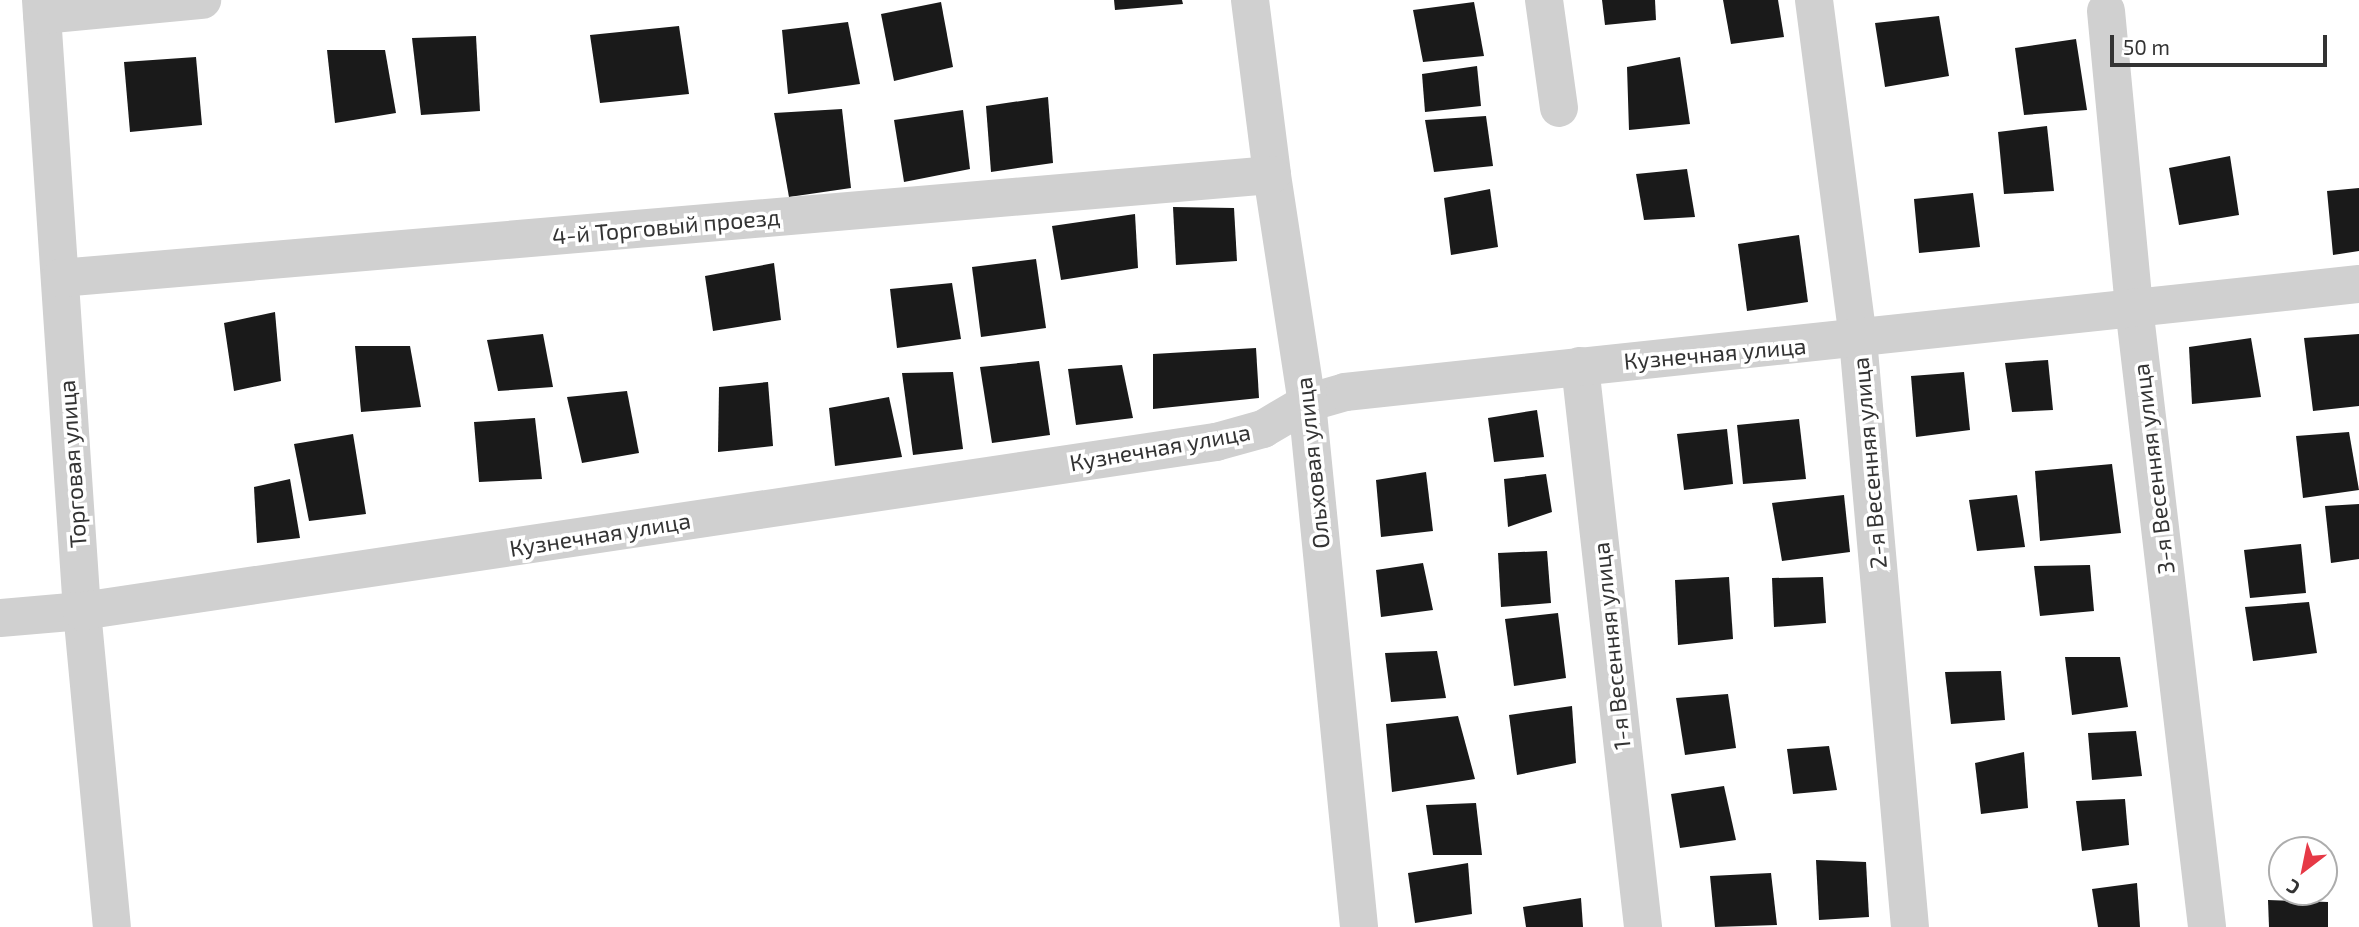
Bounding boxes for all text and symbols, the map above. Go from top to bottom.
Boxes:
scale bar [2114,21,2331,65]
text: 50 m [2123,34,2170,59]
street label: 4-й Торговый проезд [551,202,781,250]
street label: Кузнечная улица [1623,331,1807,375]
street label: 2-я Весенняя улица [1846,356,1892,570]
street label: 3-я Весенняя улица [2126,362,2180,576]
street label: Ольховая улица [1289,376,1335,550]
street label: Торговая улица [52,379,92,549]
street label: Кузнечная улица [1067,418,1253,476]
street label: Кузнечная улица [507,506,693,562]
street label: 1-я Весенняя улица [1586,541,1636,751]
north arrow [2268,836,2338,906]
text: С [2282,875,2304,900]

